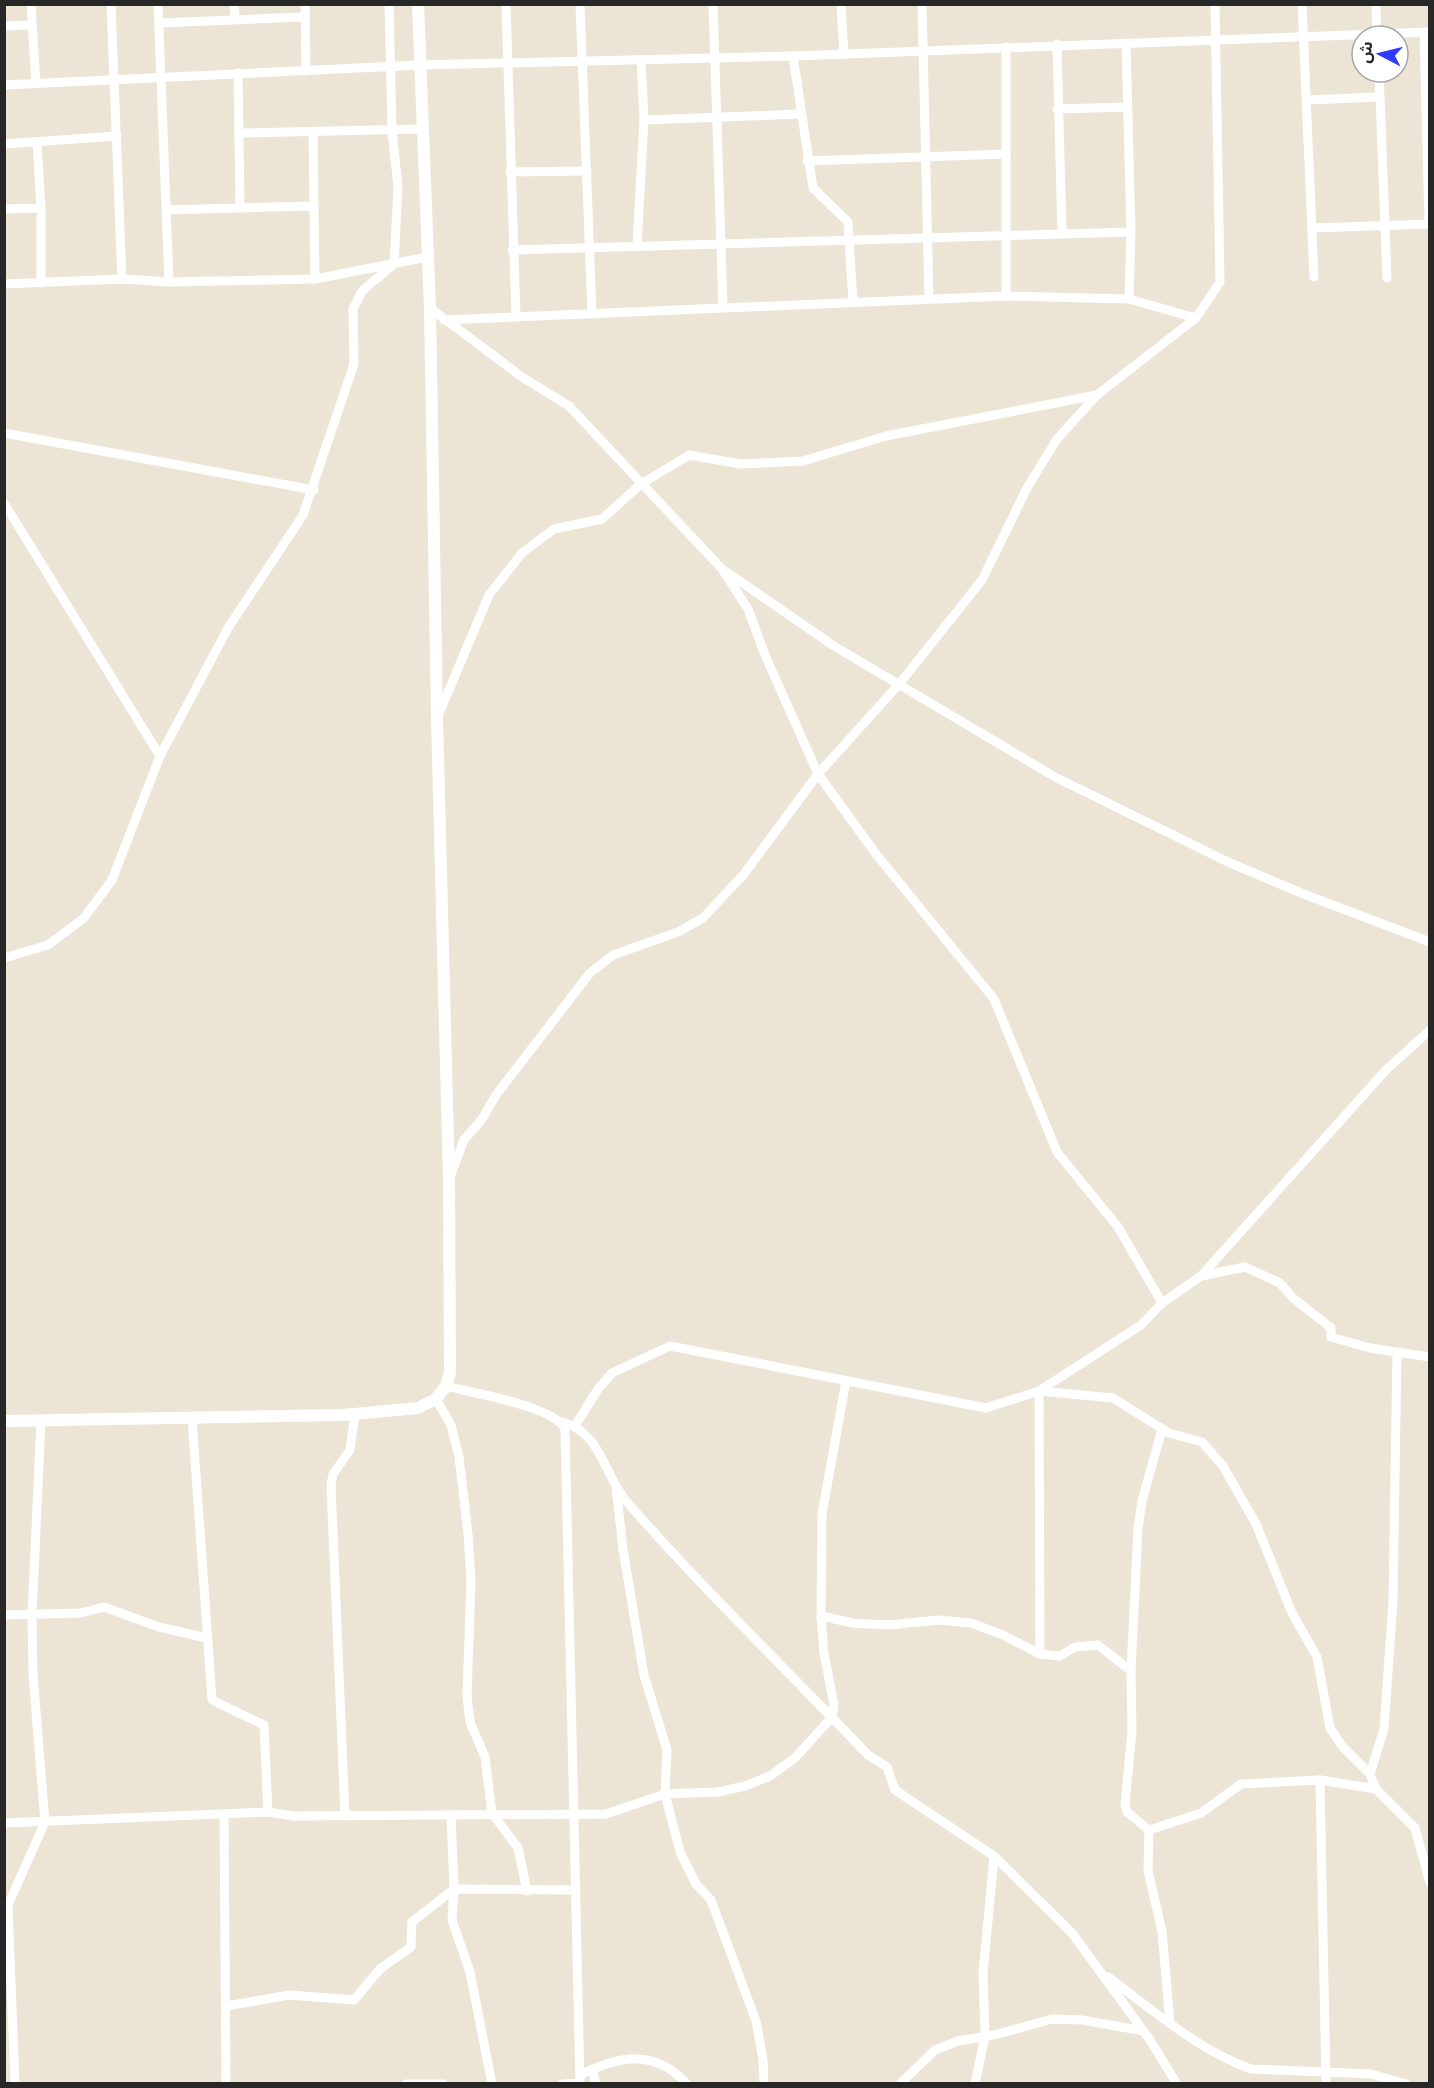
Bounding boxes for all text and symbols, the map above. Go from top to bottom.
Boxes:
north arrow [1350,24,1410,84]
text: ش [1354,40,1376,64]

